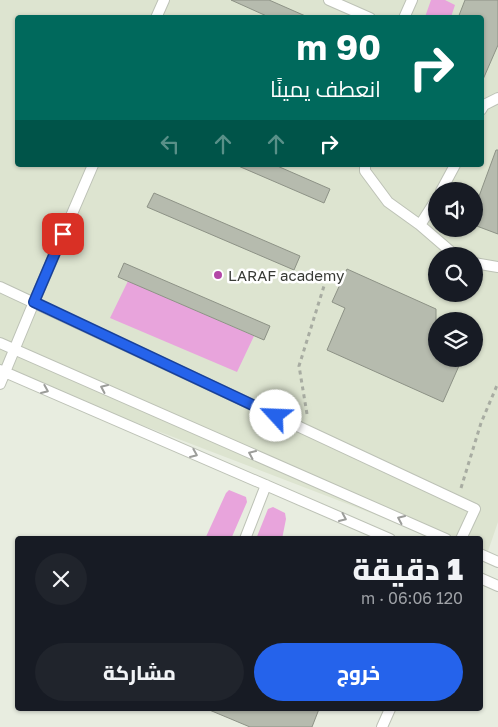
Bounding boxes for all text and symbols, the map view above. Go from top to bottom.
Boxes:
text: 90 m [297,26,381,68]
icon: right [399,35,464,100]
text: انعطف يمينًا [270,75,381,102]
icon: left [156,130,184,158]
icon: ahead [209,130,237,158]
icon: ahead [262,130,290,158]
icon: right [315,130,343,158]
map controls [428,182,483,367]
button: sound [428,182,483,237]
pin [42,213,84,255]
icon: arrive [49,220,77,248]
button: search [428,247,483,302]
place label: LARAF academy [228,266,345,284]
marker: LARAF academy [212,269,224,281]
button: layers [428,312,483,367]
one-way arrow [40,383,49,394]
one-way arrow [100,384,109,395]
position arrow [249,389,301,441]
one-way arrow [189,447,198,458]
one-way arrow [248,449,257,460]
one-way arrow [338,512,347,523]
one-way arrow [397,515,406,526]
text: 1 دقيقة [353,551,463,587]
button: close [35,553,87,605]
text: 120 m · 06:06 [361,588,463,608]
button: مشاركة [35,643,244,701]
button: خروج [254,643,463,701]

